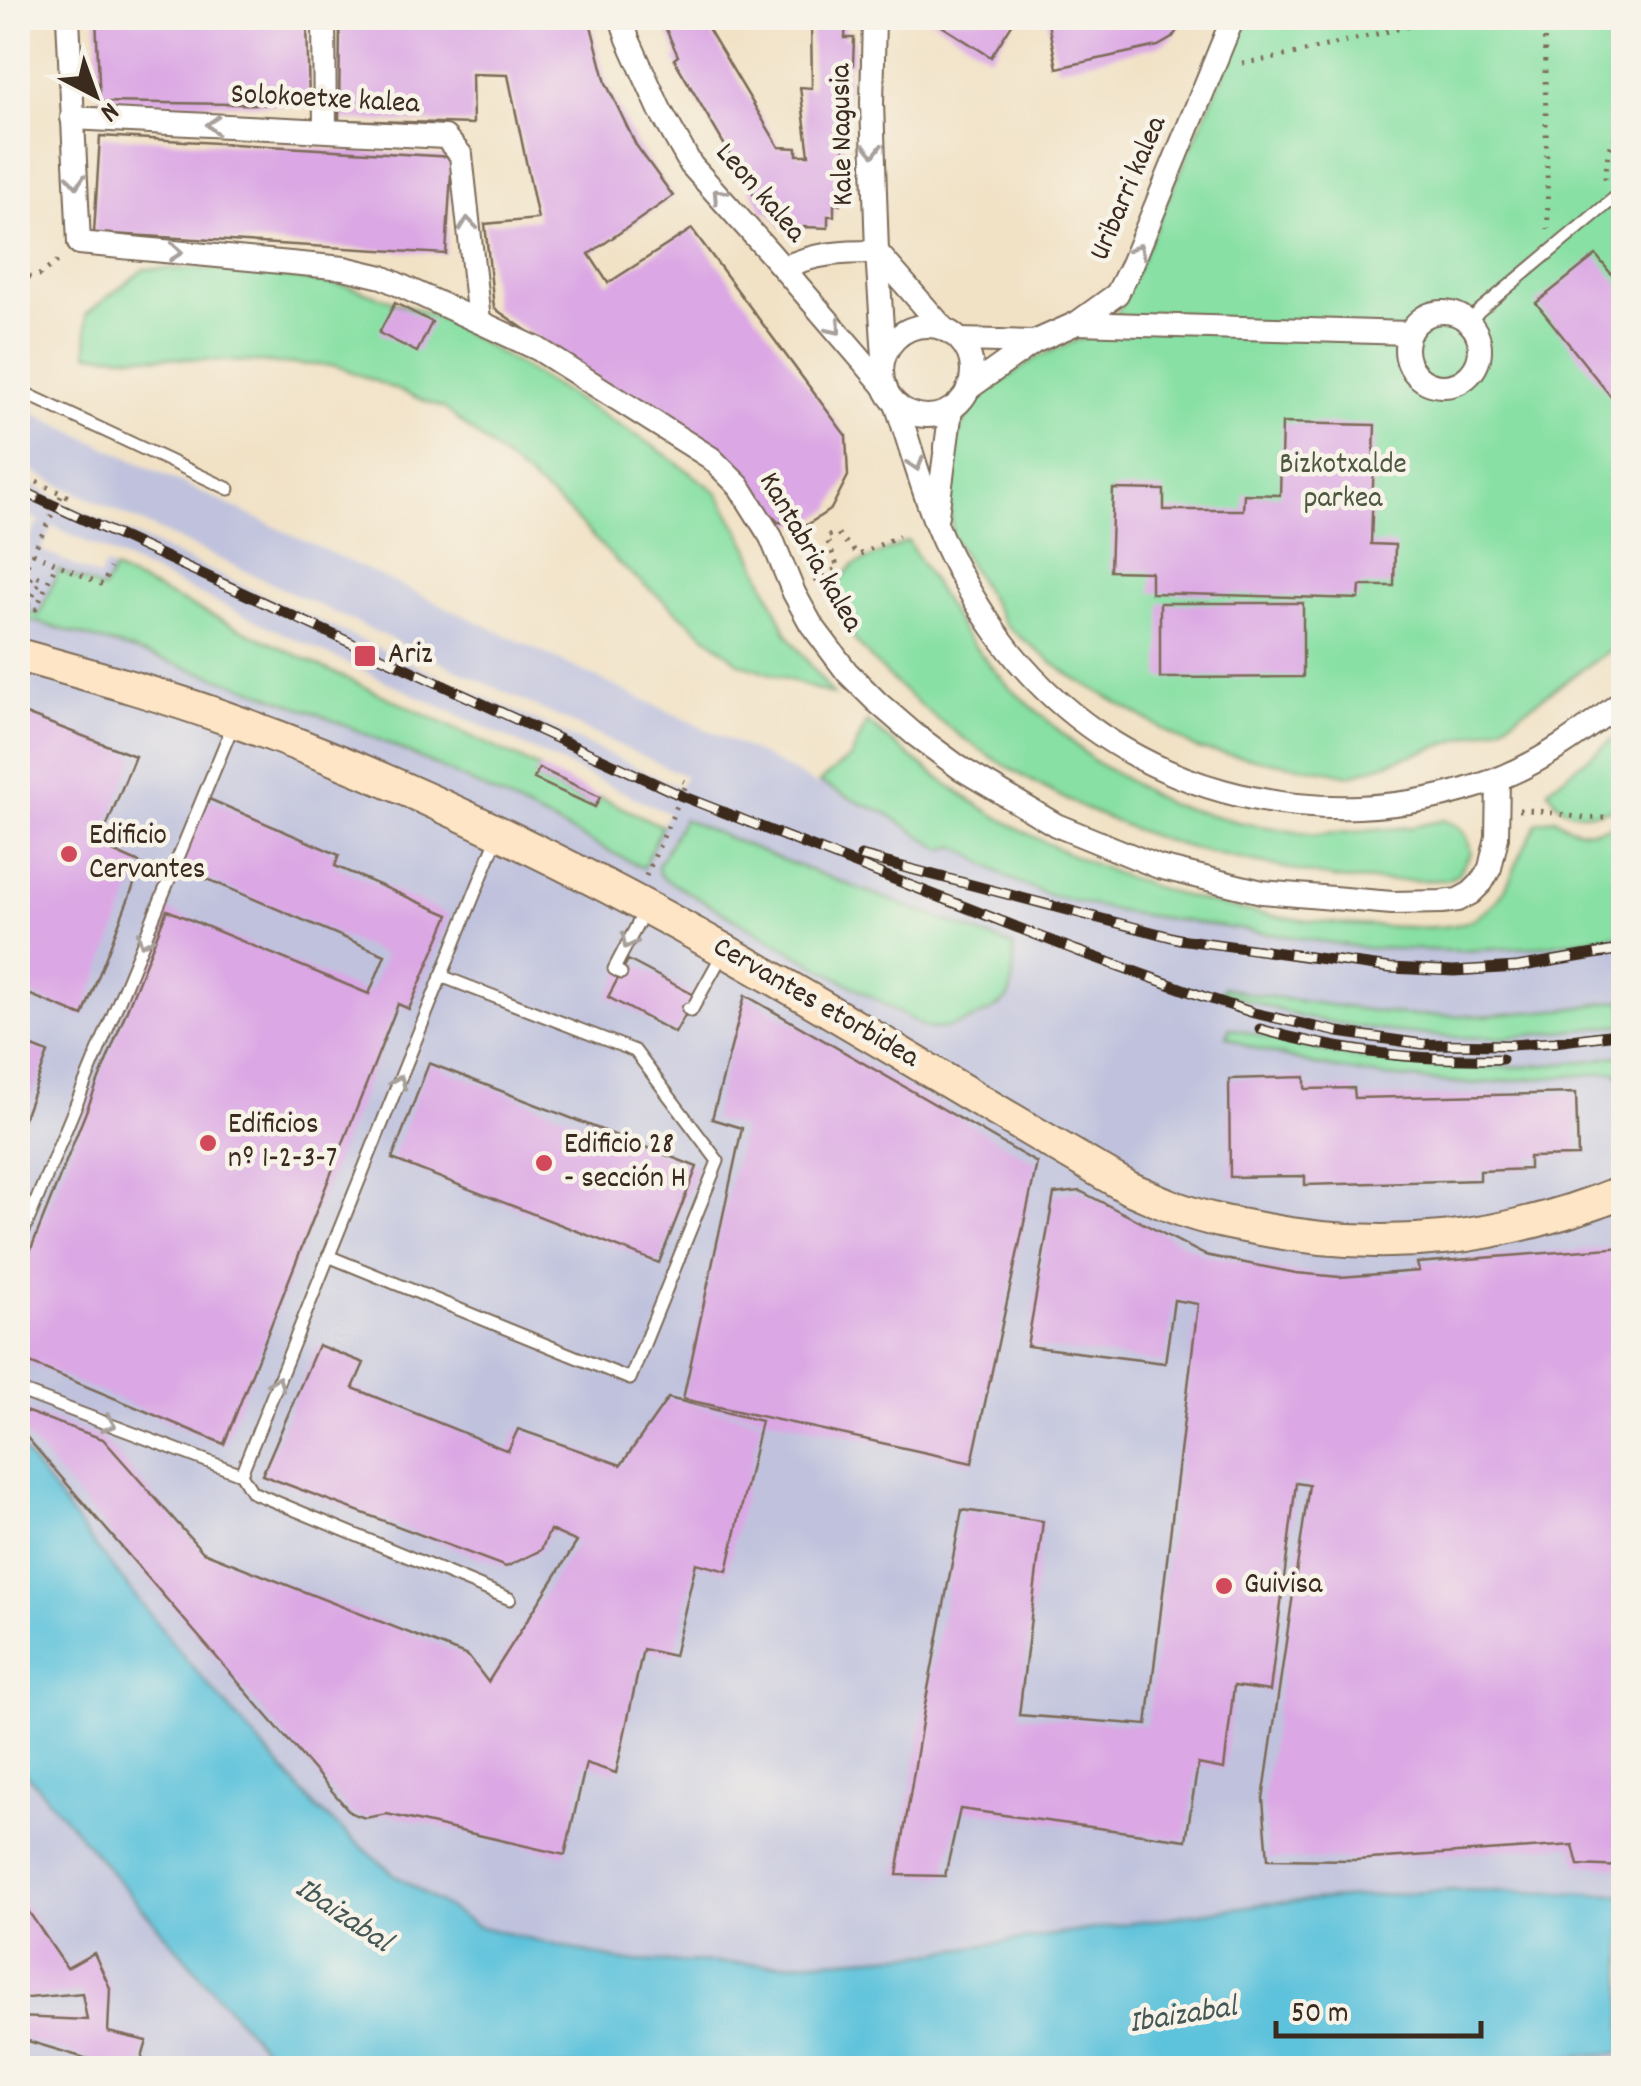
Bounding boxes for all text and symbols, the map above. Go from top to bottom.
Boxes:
north arrow [45,45,145,145]
street label: Kale Nagusia [821,63,867,207]
street label: Solokoetxe kalea [230,75,421,127]
text: N [90,90,126,130]
street label: Uribarri kalea [1080,109,1180,268]
one-way arrow [205,115,221,136]
street label: Leon kalea [703,134,815,254]
one-way arrow [862,142,884,158]
one-way arrow [65,173,86,189]
one-way arrow [713,188,731,207]
one-way arrow [458,216,479,232]
one-way arrow [169,241,185,263]
one-way arrow [1126,242,1146,260]
one-way arrow [823,316,841,335]
park label: Bizkotxalde parkea [1279,445,1407,522]
one-way arrow [905,454,925,471]
street label: Kantabria kalea [746,465,873,642]
place label: Ariz [388,635,433,678]
marker: Ariz [352,643,378,669]
place label: Edificio Cervantes [89,816,206,893]
marker: Edificio Cervantes [58,843,80,865]
street label: Cervantes etorbidea [704,927,927,1081]
one-way arrow [135,930,155,948]
one-way arrow [621,932,641,950]
one-way arrow [387,1074,407,1092]
place label: Edificios nº 1-2-3-7 [228,1105,337,1182]
place label: Edificio 28 - sección H [564,1125,686,1202]
marker: Edificios nº 1-2-3-7 [197,1132,219,1154]
marker: Edificio 28 - sección H [533,1152,555,1174]
one-way arrow [265,1375,285,1393]
one-way arrow [99,1412,116,1433]
place label: Guivisa [1244,1565,1323,1608]
marker: Guivisa [1213,1575,1235,1597]
water label: Ibaizabal [284,1868,402,1968]
scale bar [1276,1976,1481,2038]
water label: Ibaizabal [1126,1985,1242,2048]
text: 50 m [1291,1994,1349,2037]

